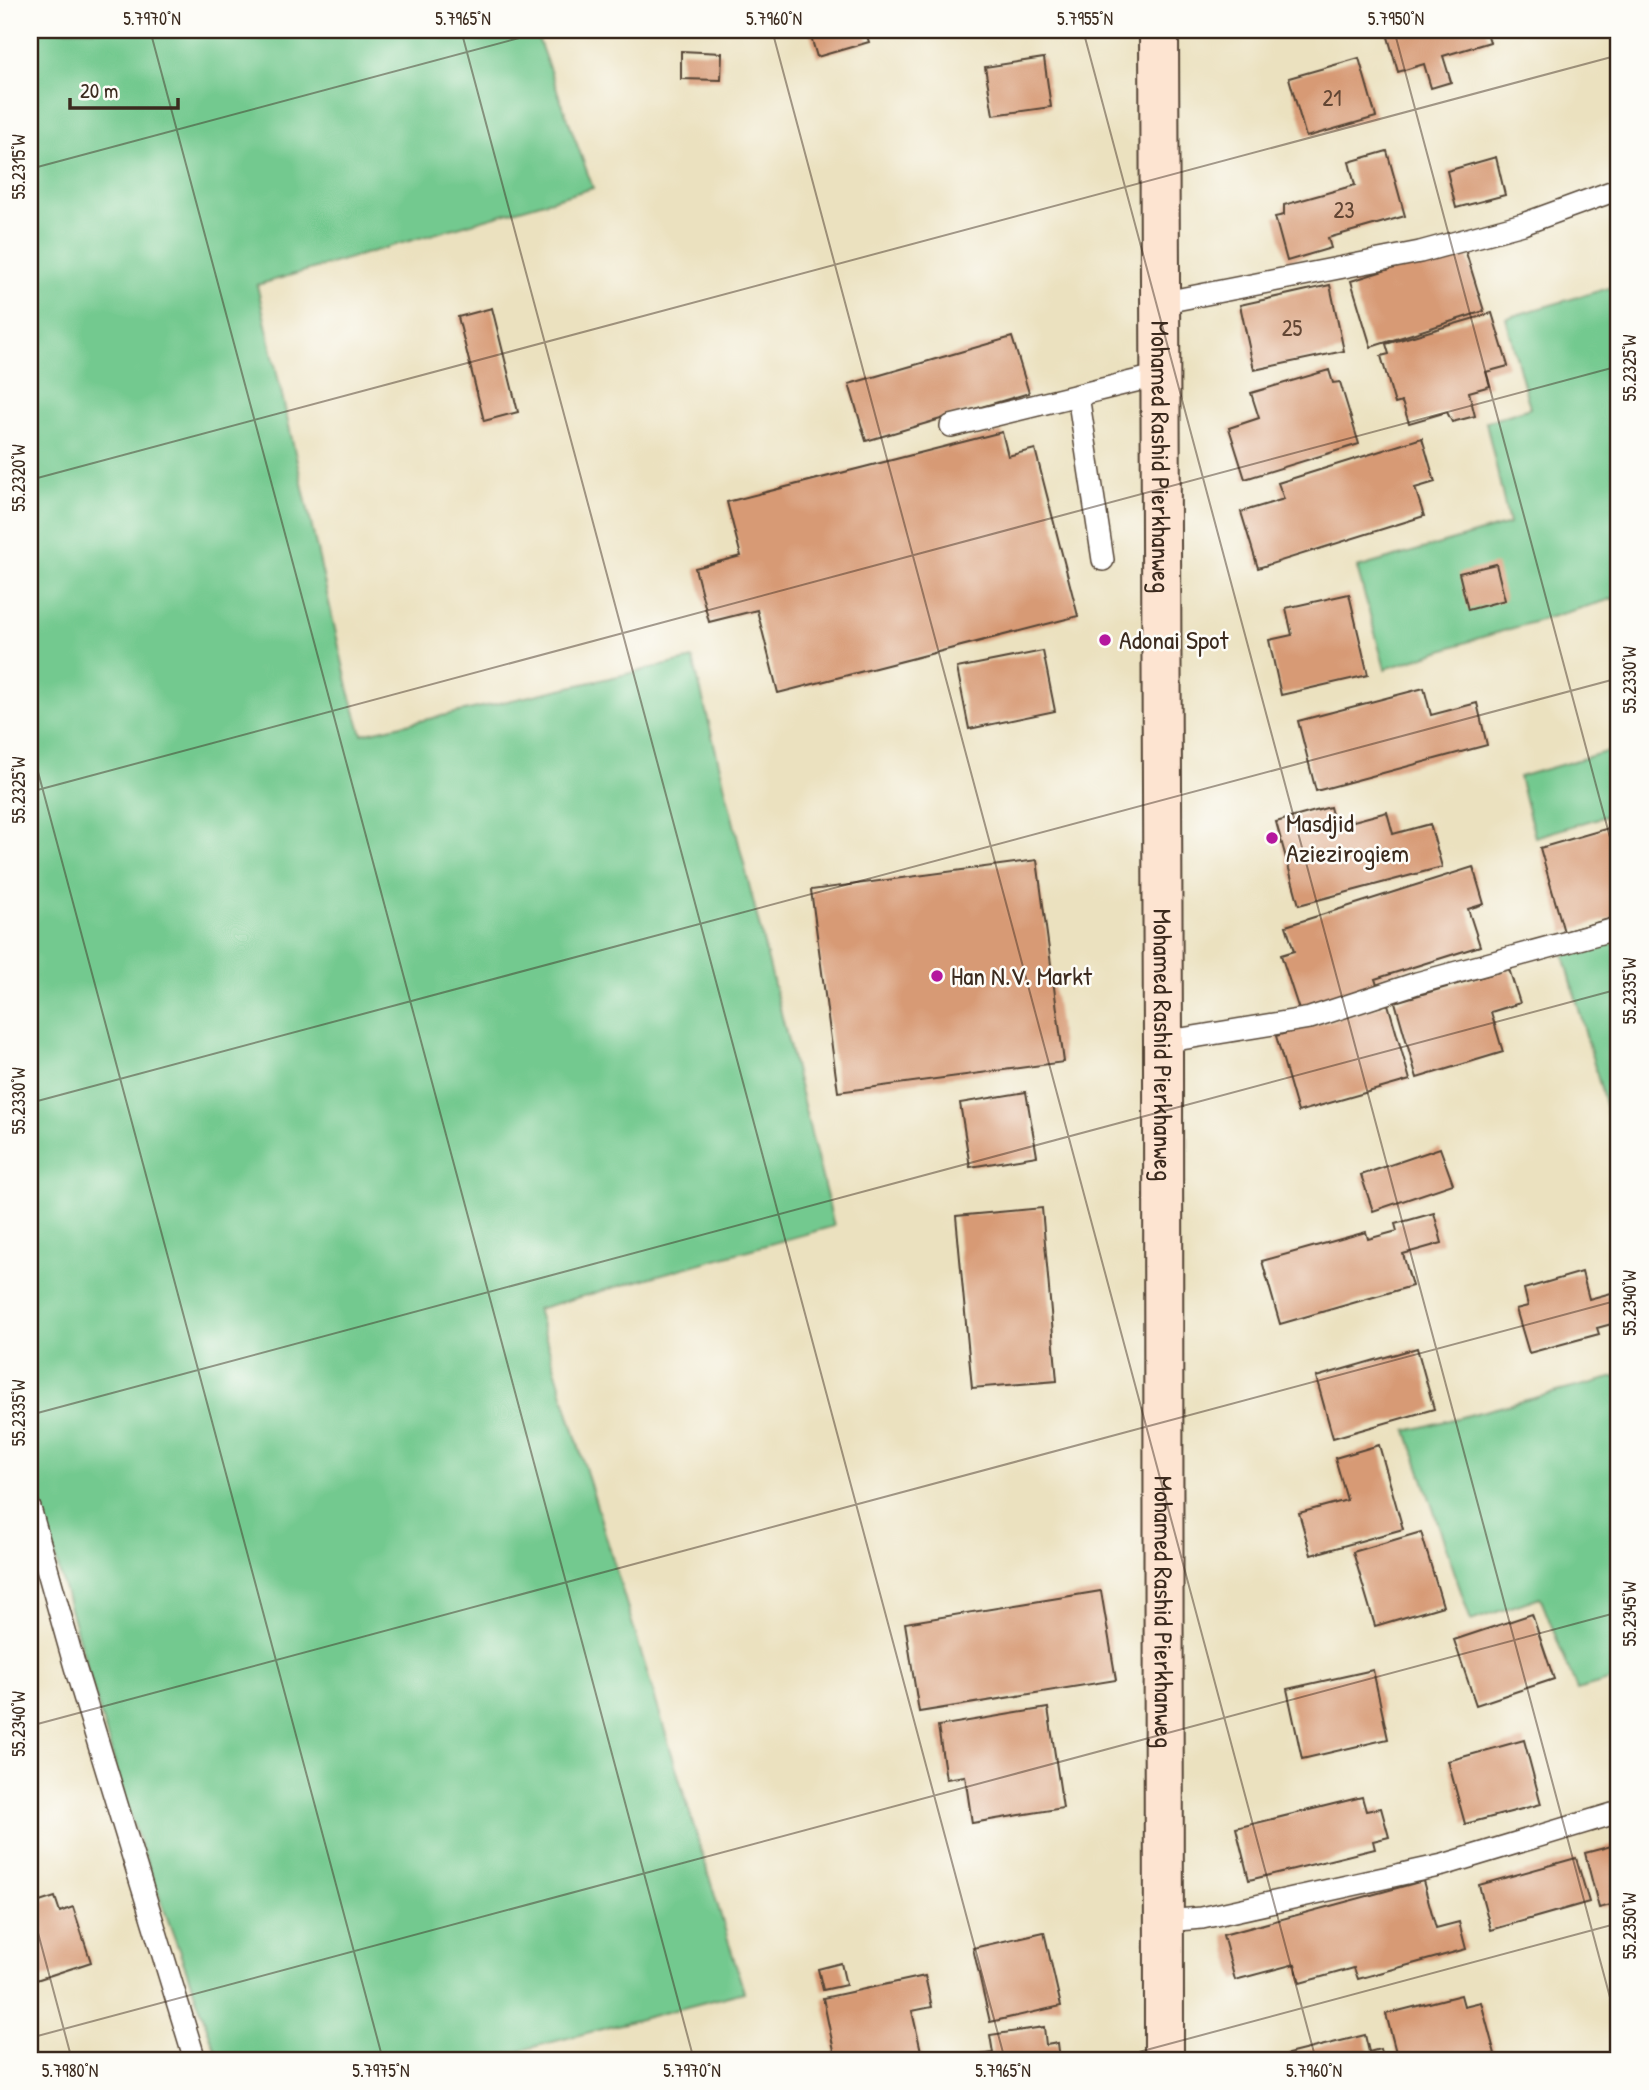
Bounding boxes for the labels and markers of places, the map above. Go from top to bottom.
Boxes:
place label: Adonai Spot [1119,622,1230,657]
marker: Adonai Spot [1097,632,1113,648]
place label: Masdjid Aziezirogiem [1286,805,1409,870]
marker: Masdjid Aziezirogiem [1264,830,1280,846]
place label: Han N.V. Markt [951,958,1093,993]
marker: Han N.V. Markt [929,968,945,984]

